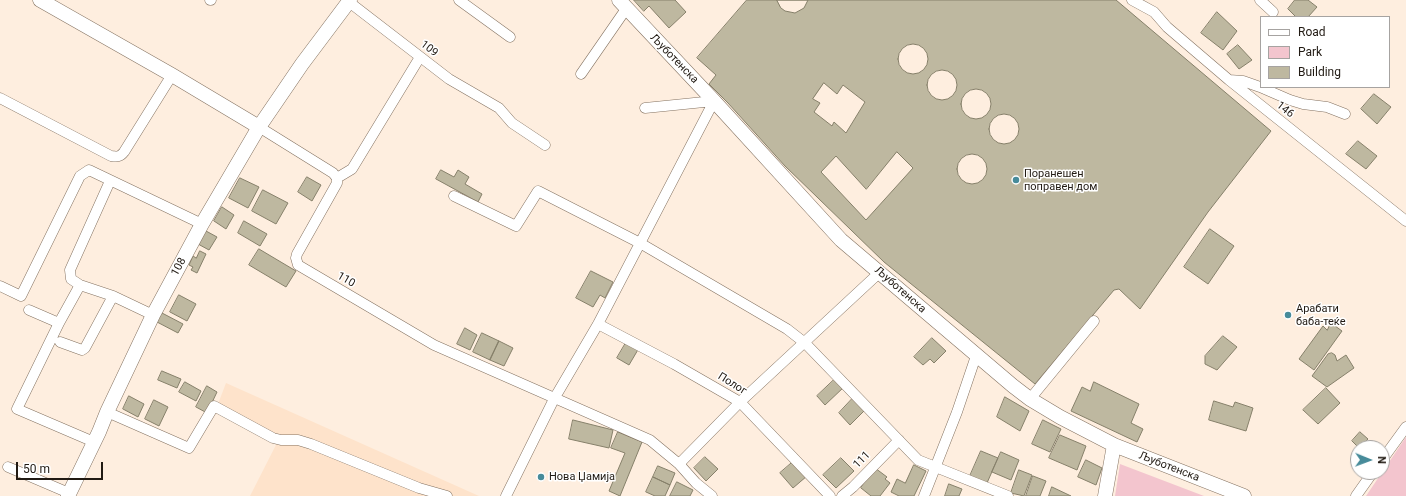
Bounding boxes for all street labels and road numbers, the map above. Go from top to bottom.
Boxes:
street label: Љуботенска [647,31,701,87]
street label: 109 [418,38,440,60]
street label: 146 [1274,99,1296,121]
street label: 108 [169,256,189,278]
street label: Љуботенска [872,264,928,316]
street label: 110 [335,270,357,290]
street label: Полог [715,370,749,398]
street label: 111 [851,449,873,471]
street label: Љуботенска [1137,449,1201,485]

